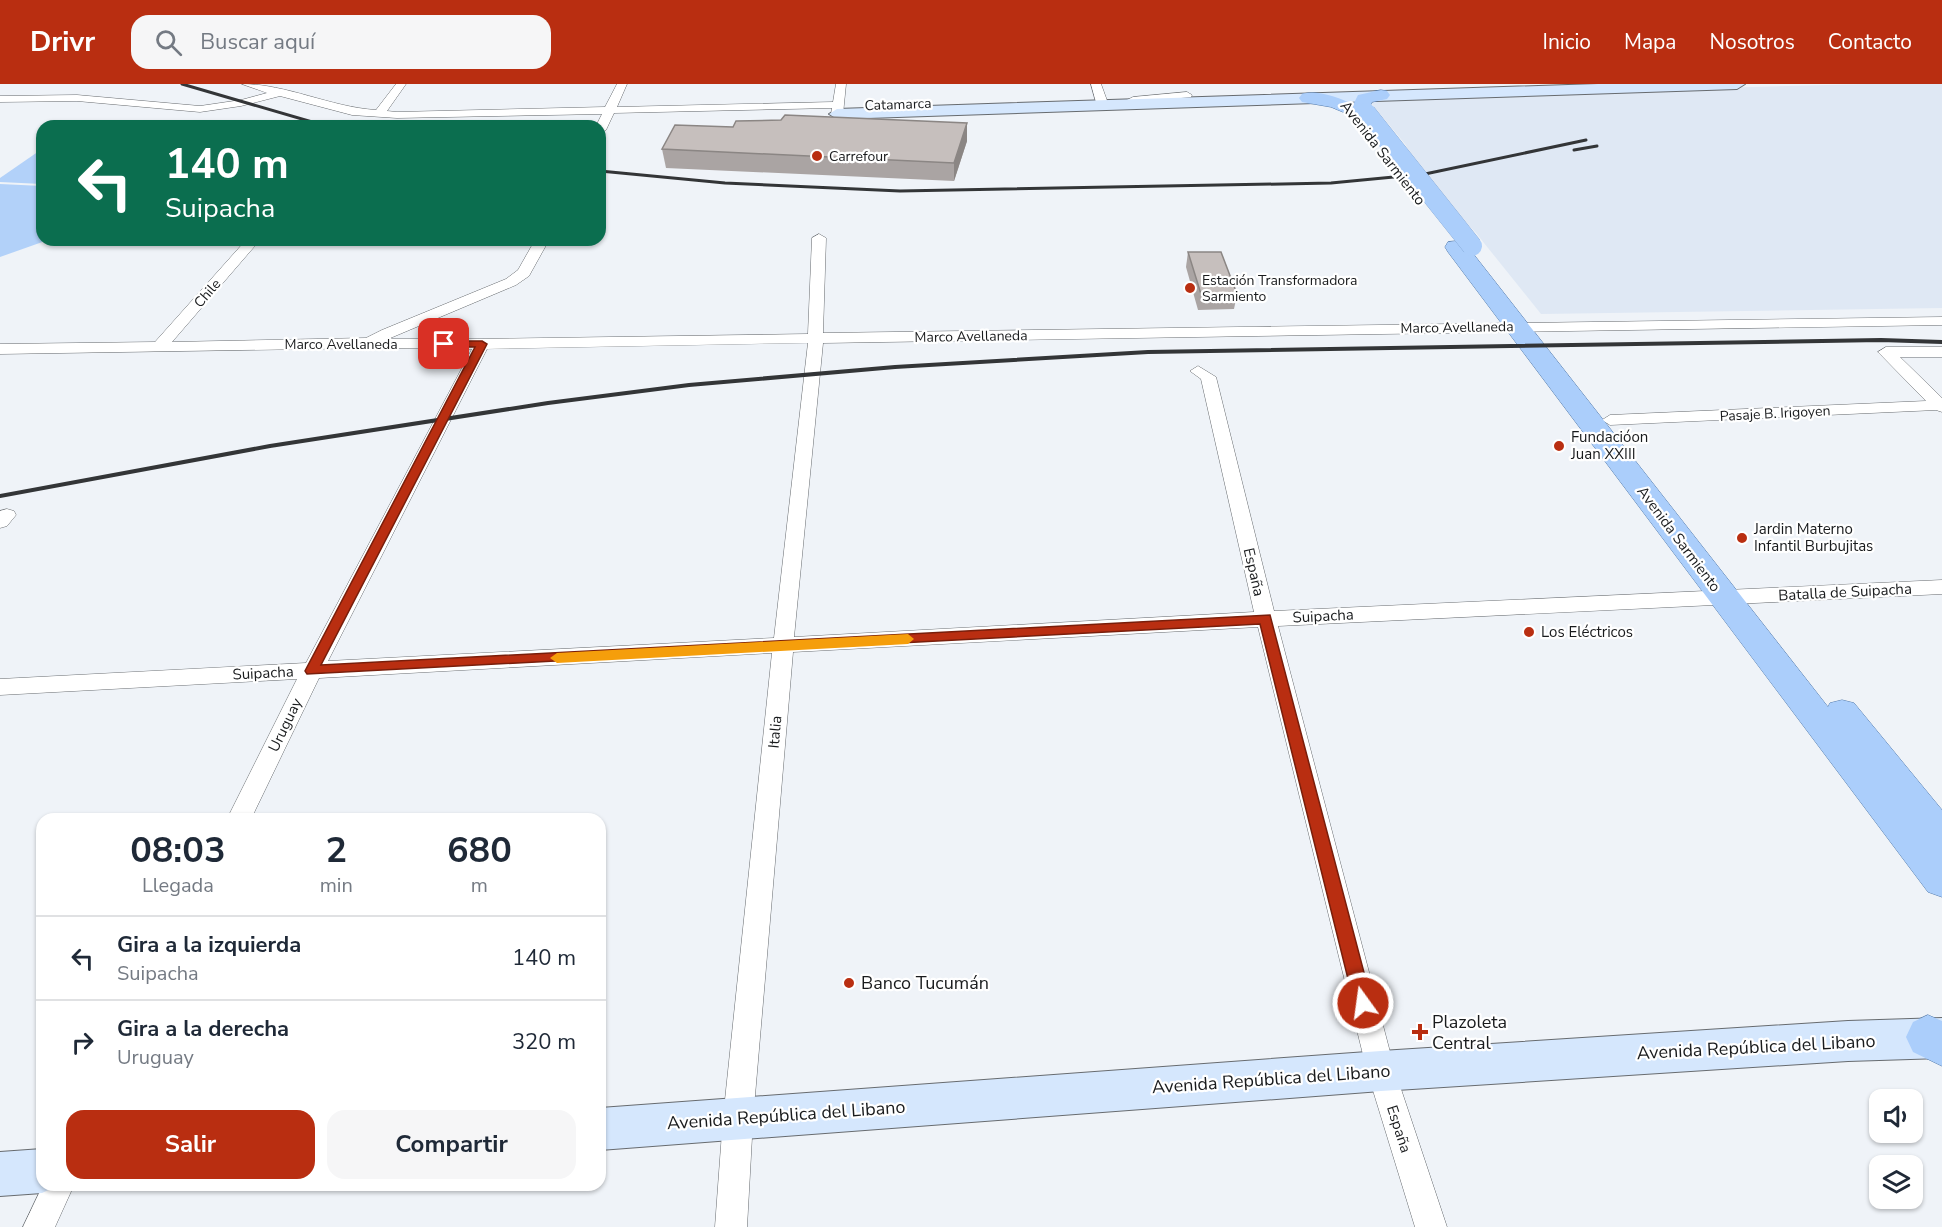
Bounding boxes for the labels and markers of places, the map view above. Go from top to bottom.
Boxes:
place label: Carrefour [829,147,888,166]
marker: Carrefour [810,149,824,163]
place label: Estación Transformadora Sarmiento [1202,271,1357,306]
marker: Estación Transformadora Sarmiento [1183,281,1197,295]
pin [418,318,469,369]
place label: Fundacióon Juan XXIII [1570,427,1648,464]
marker: Fundacióon Juan XXIII [1552,439,1566,453]
place label: Jardin Materno Infantil Burbujitas [1753,519,1873,556]
marker: Jardin Materno Infantil Burbujitas [1735,531,1749,545]
place label: Los Eléctricos [1541,622,1633,642]
marker: Los Eléctricos [1522,625,1536,639]
place label: Banco Tucumán [861,971,989,995]
marker: Banco Tucumán [842,976,856,990]
place label: Plazoleta Central [1432,1010,1507,1055]
marker: Plazoleta Central [1413,1025,1427,1039]

